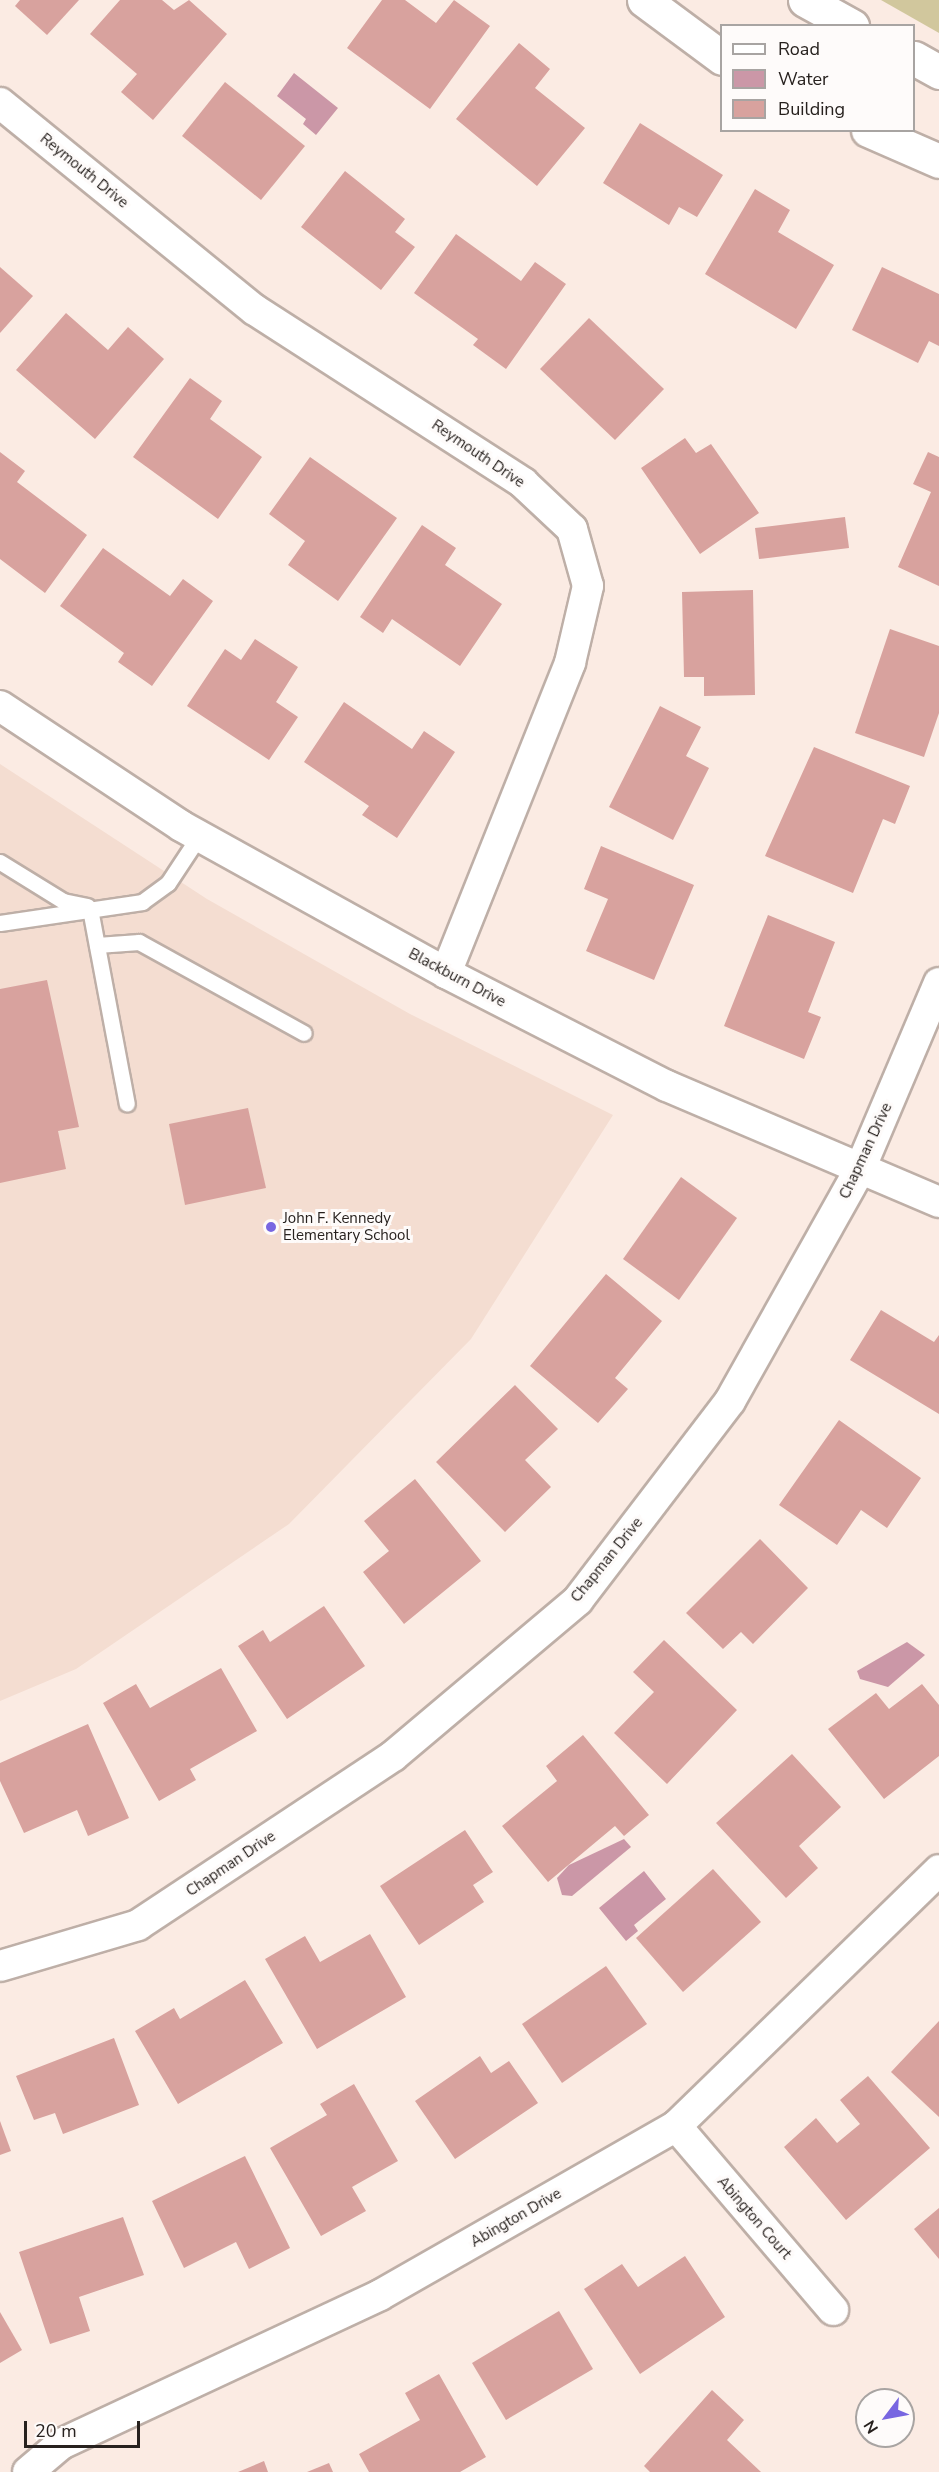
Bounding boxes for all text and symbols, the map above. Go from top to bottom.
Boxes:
legend [720,24,915,132]
text: Road [778,37,820,61]
text: Water [778,67,829,91]
text: Building [778,97,845,121]
street label: Reymouth Drive [36,130,132,212]
street label: Reymouth Drive [428,416,528,492]
street label: Blackburn Drive [405,945,509,1011]
street label: Chapman Drive [836,1100,896,1202]
place label: John F. Kennedy Elementary School [283,1209,410,1244]
marker: John F. Kennedy Elementary School [264,1220,278,1234]
street label: Chapman Drive [567,1514,647,1606]
street label: Chapman Drive [183,1827,279,1901]
street label: Abington Court [713,2173,795,2263]
street label: Abington Drive [467,2185,565,2251]
north arrow [855,2388,915,2448]
scale bar [27,2409,142,2447]
text: N [859,2416,884,2437]
text: 20 m [35,2419,77,2443]

